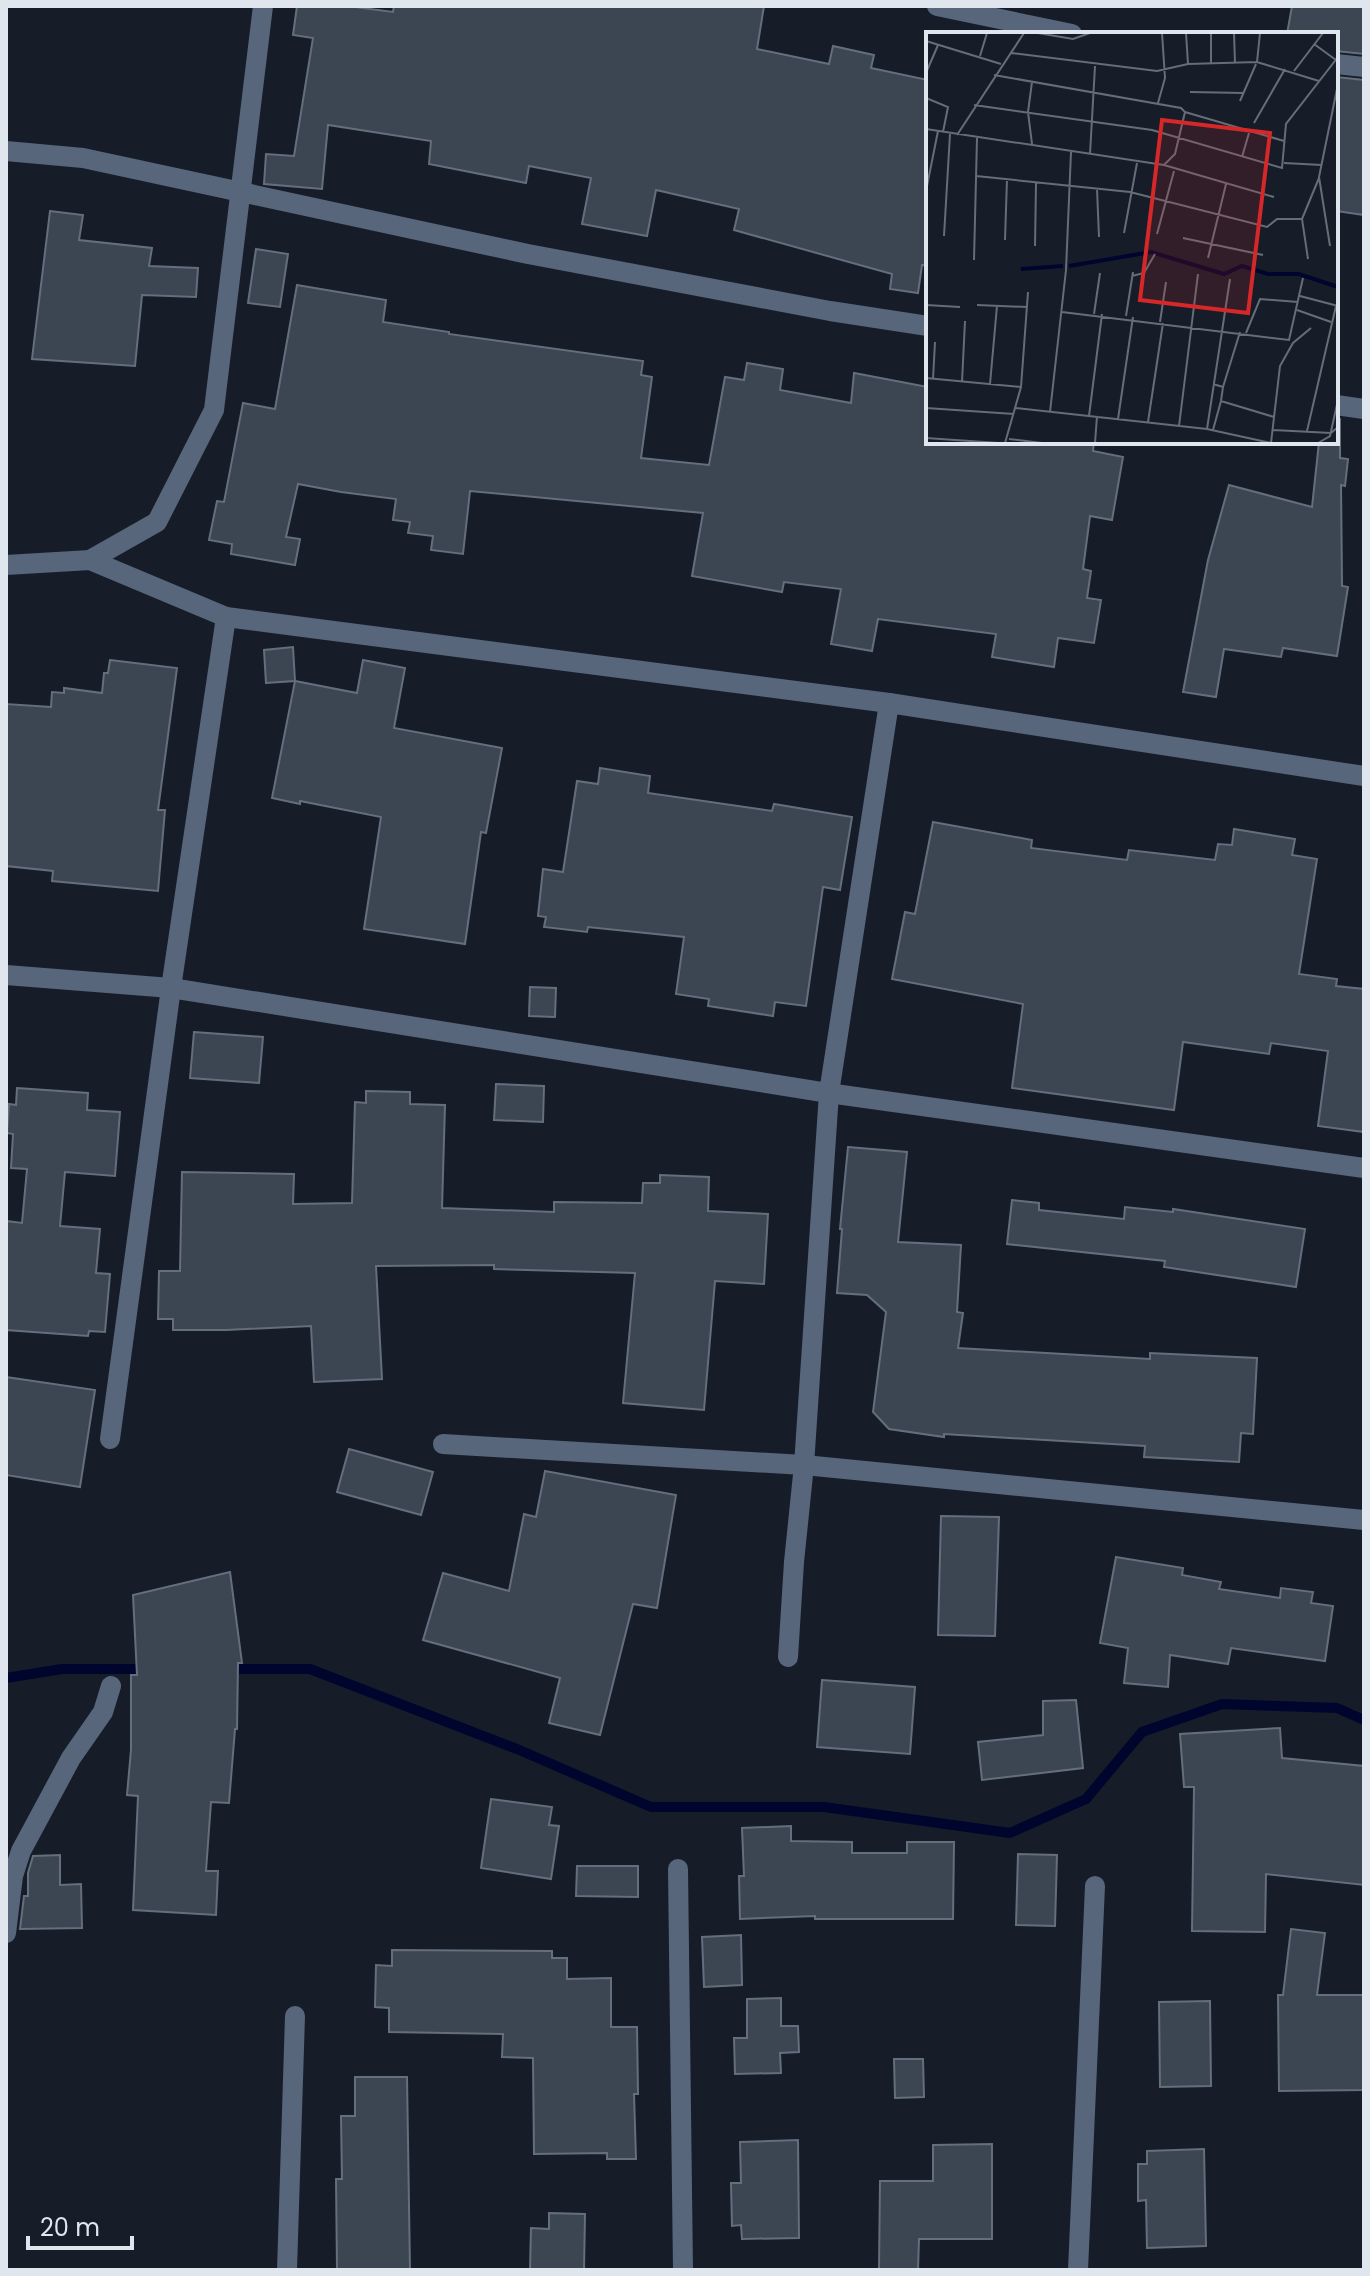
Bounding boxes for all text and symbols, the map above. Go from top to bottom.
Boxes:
inset map [926,32,1338,444]
scale bar [28,2200,132,2250]
text: 20 m [40,2211,100,2244]

